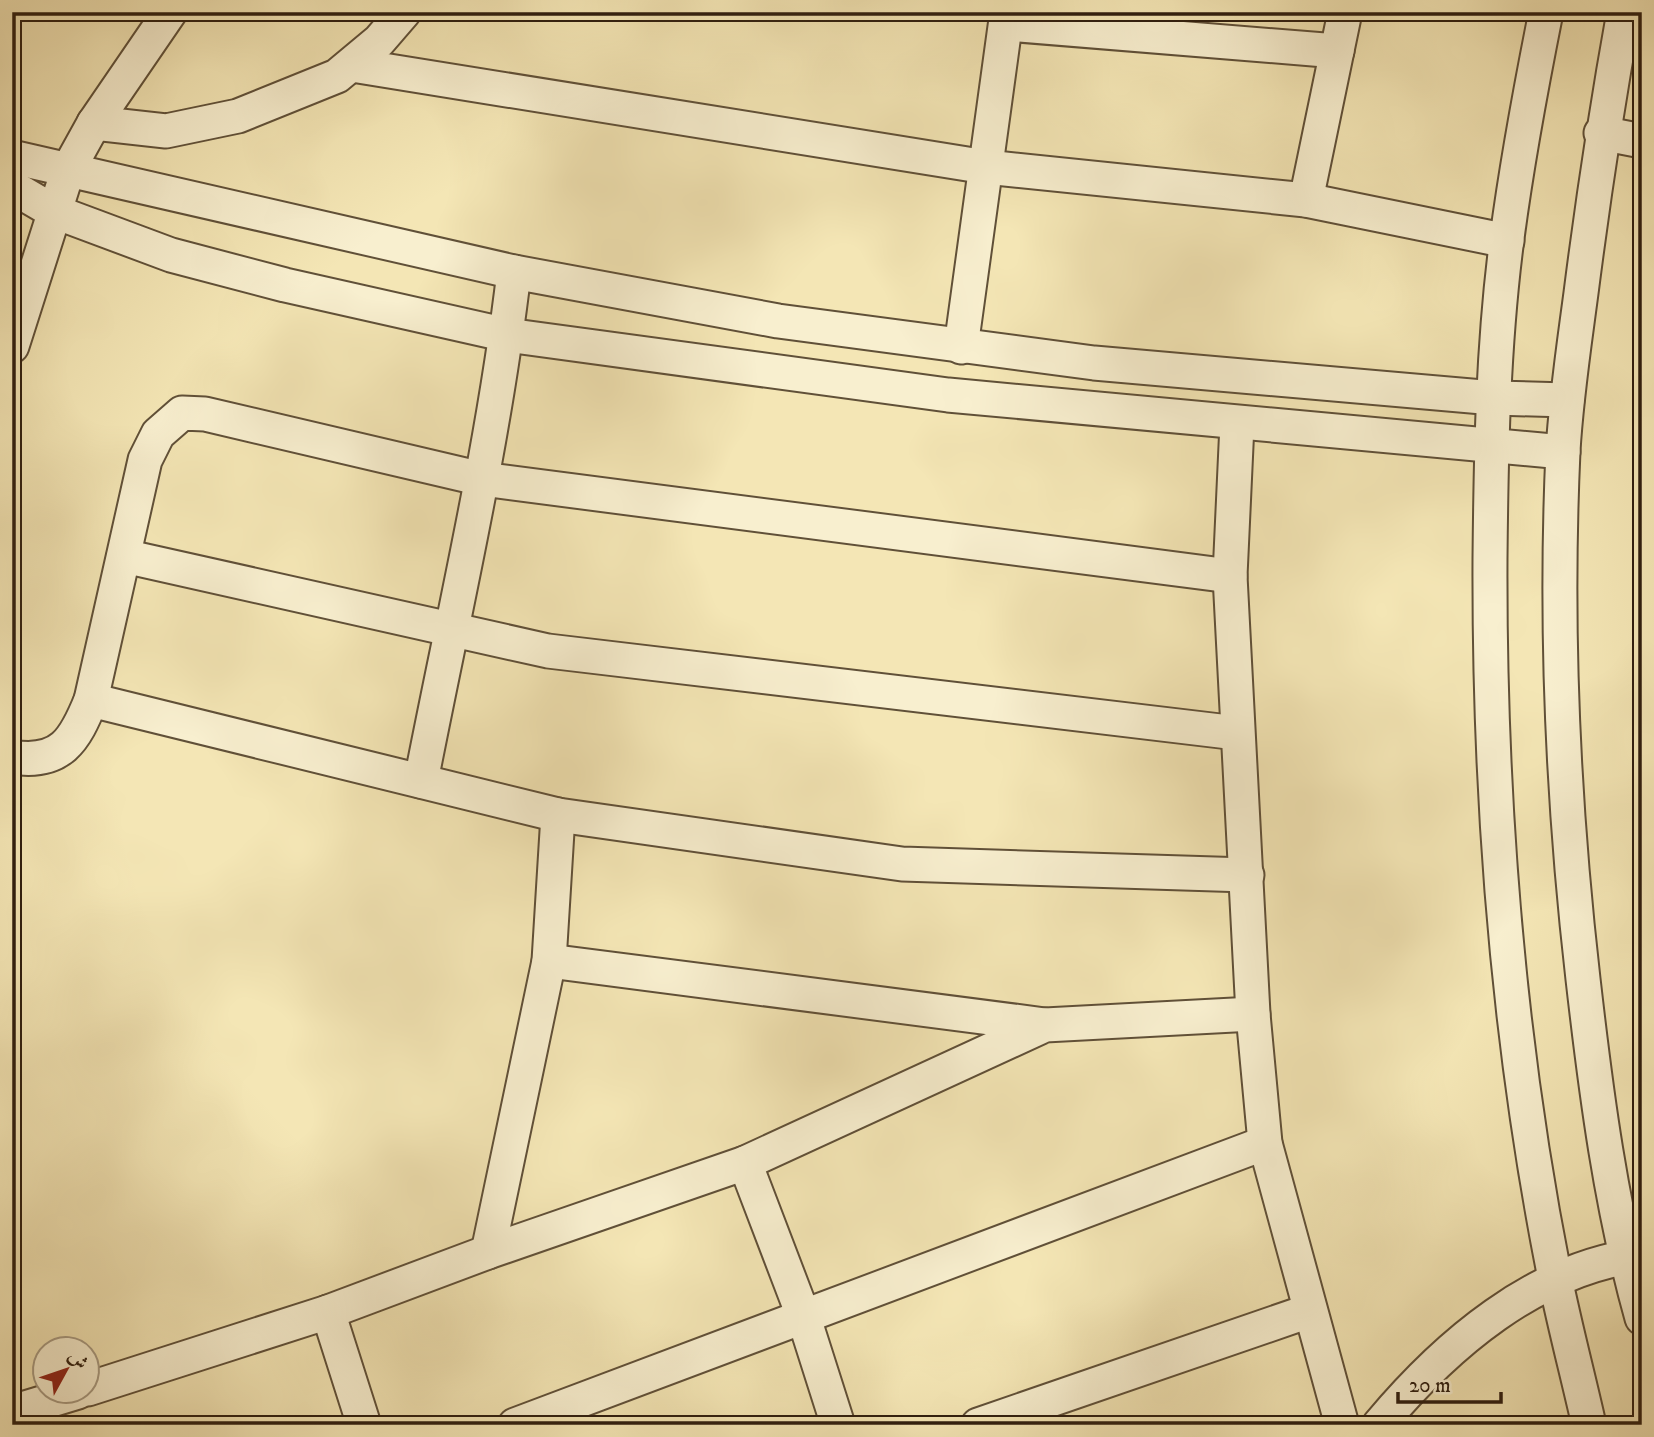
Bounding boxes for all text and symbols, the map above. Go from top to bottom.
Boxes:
north arrow [32,1336,102,1406]
text: ش [63,1345,93,1375]
scale bar [1398,1360,1502,1404]
text: 20 m [1409,1373,1451,1399]

